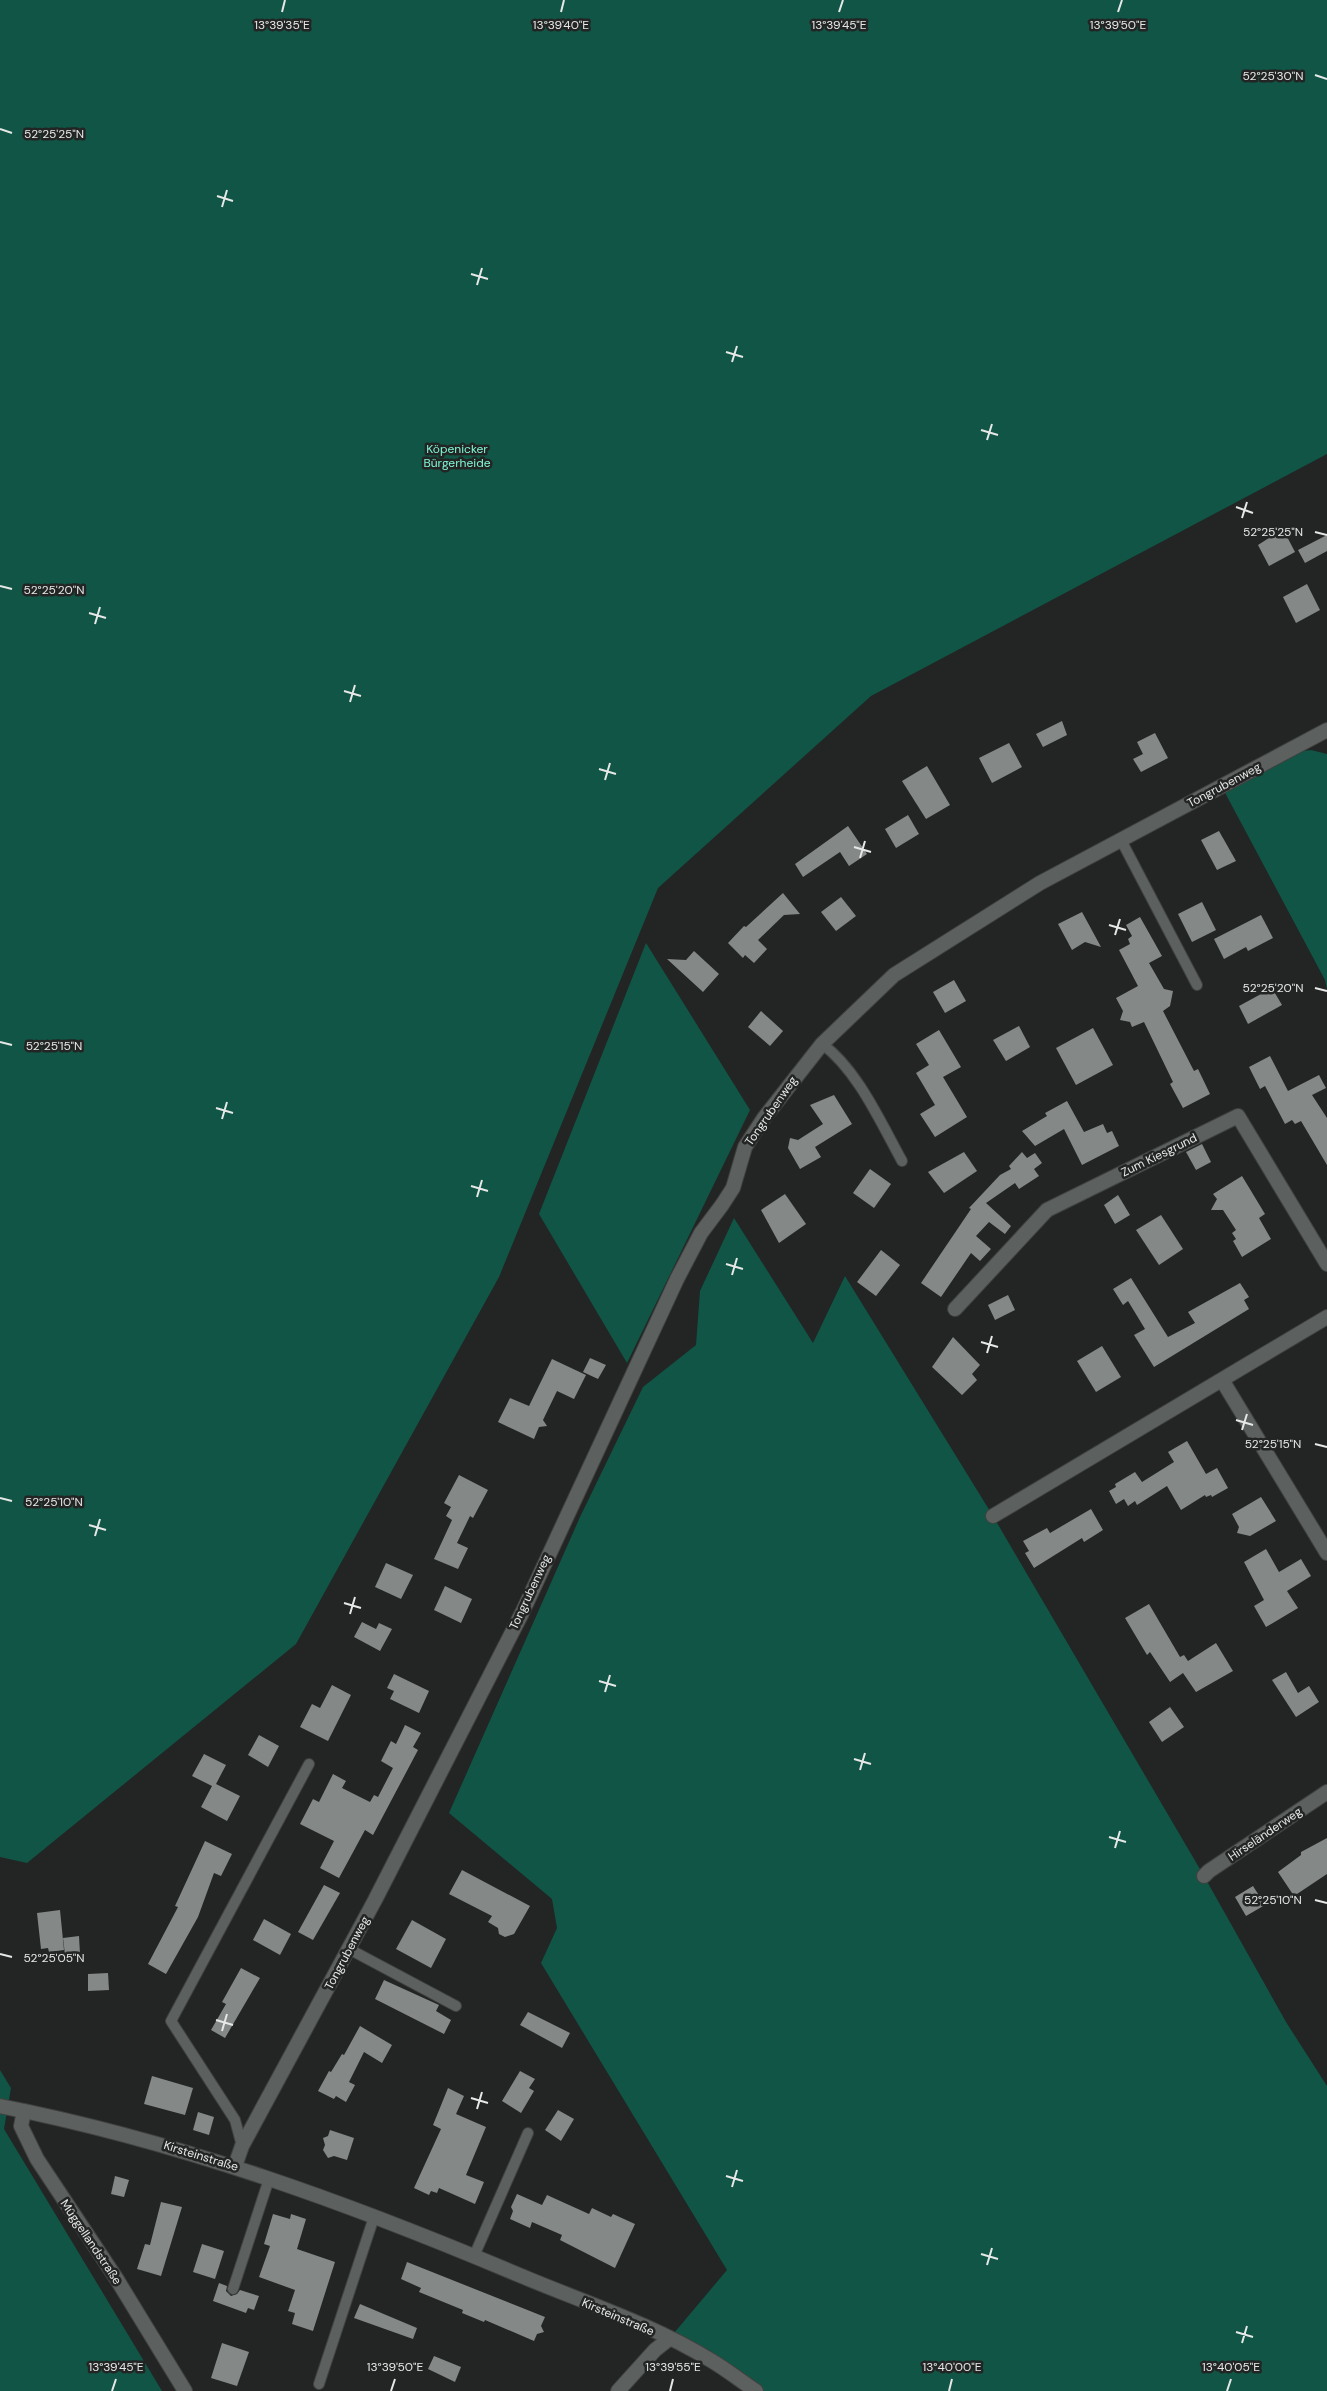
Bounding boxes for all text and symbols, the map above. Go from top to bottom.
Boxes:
text: 13°39'35"E [254,17,310,33]
text: 13°39'40"E [533,17,589,33]
text: 13°39'45"E [811,17,867,33]
text: 13°39'50"E [1090,17,1147,33]
text: 52°25'30"N [1242,68,1304,84]
text: 52°25'25"N [24,126,84,142]
park label: Köpenicker Bürgerheide [423,441,491,471]
text: 52°25'25"N [1243,524,1303,540]
text: 52°25'20"N [24,582,84,598]
street label: Tongrubenweg [1184,759,1264,811]
text: 52°25'20"N [1243,980,1303,996]
text: 52°25'15"N [26,1038,82,1054]
street label: Tongrubenweg [741,1073,801,1149]
street label: Zum Kiesgrund [1118,1130,1200,1180]
text: 52°25'15"N [1245,1436,1301,1452]
text: 52°25'10"N [25,1494,83,1510]
street label: Tongrubenweg [506,1552,555,1632]
street label: Hirseländerweg [1225,1803,1305,1865]
text: 52°25'10"N [1244,1892,1302,1908]
street label: Tongrubenweg [321,1913,373,1993]
text: 52°25'05"N [23,1950,85,1966]
street label: Kirsteinstraße [162,2137,240,2175]
street label: Müggellandstraße [57,2196,125,2288]
street label: Kirsteinstraße [579,2295,657,2340]
text: 13°39'45"E [88,2359,144,2375]
text: 13°39'50"E [367,2359,424,2375]
text: 13°39'55"E [645,2359,701,2375]
text: 13°40'00"E [922,2359,982,2375]
text: 13°40'05"E [1202,2359,1260,2375]

